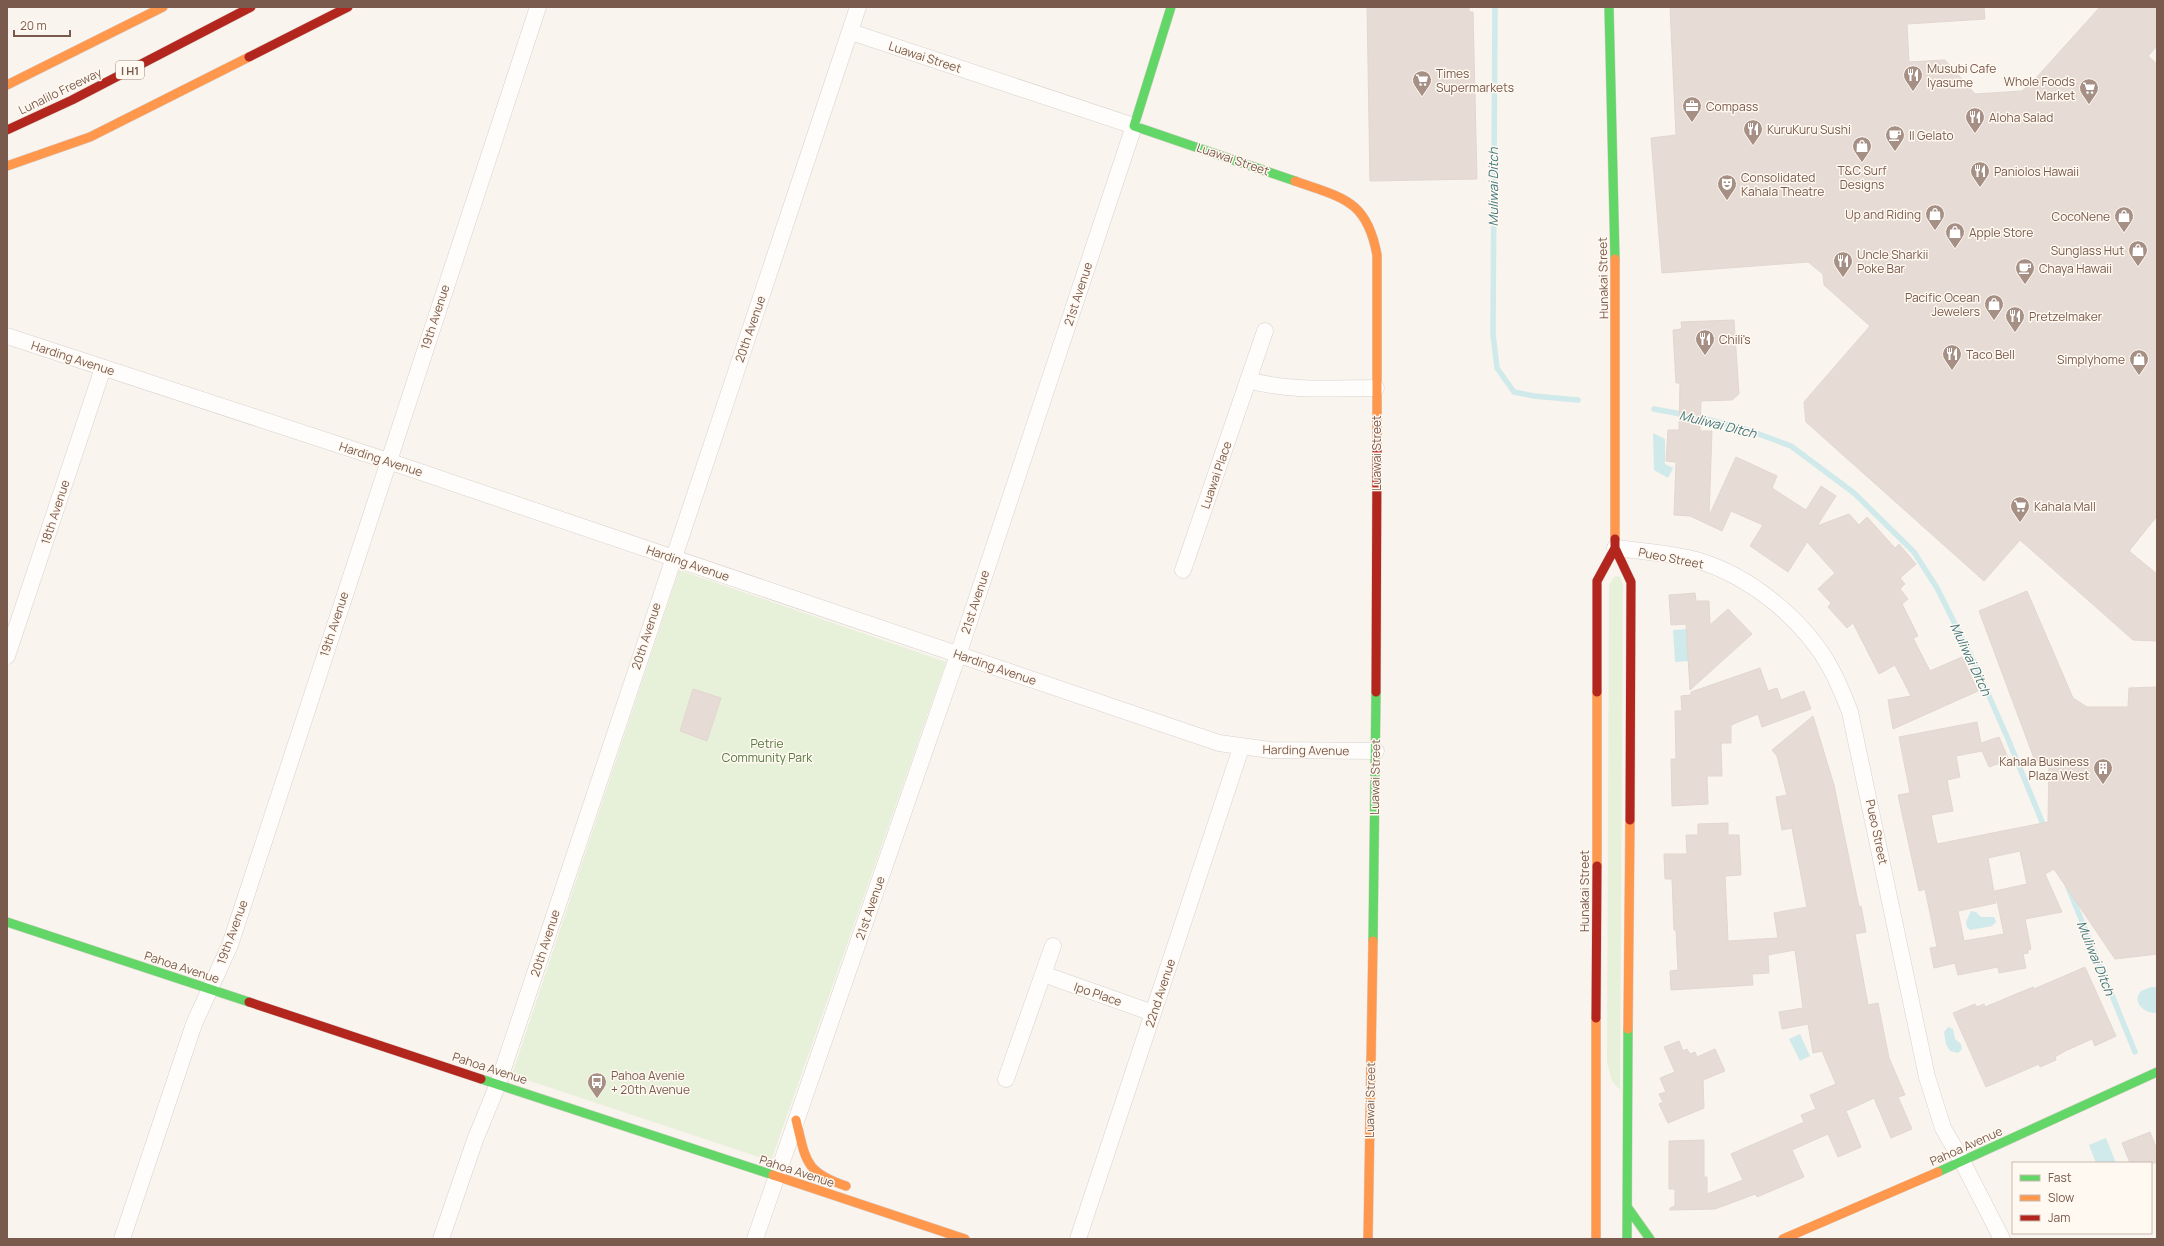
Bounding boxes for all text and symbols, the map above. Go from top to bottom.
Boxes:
scale bar [14,12,70,38]
text: 20 m [20,17,47,34]
street label: Luawai Street [886,37,964,77]
place label: Musubi Cafe Iyasume [1927,60,1996,91]
road number: I H1 [116,61,144,79]
street label: Lunalilo Freeway [16,63,105,118]
restaurant icon: Musubi Cafe Iyasume [1902,64,1924,92]
place label: Times Supermarkets [1436,65,1514,96]
supermarket icon: Times Supermarkets [1411,69,1433,97]
place label: Whole Foods Market [2004,73,2075,104]
supermarket icon: Whole Foods Market [2078,77,2100,105]
office icon: Compass [1681,95,1703,123]
place label: Compass [1706,98,1758,115]
restaurant icon: Aloha Salad [1964,106,1986,134]
place label: Aloha Salad [1989,109,2053,126]
restaurant icon: KuruKuru Sushi [1742,118,1764,146]
place label: KuruKuru Sushi [1767,121,1851,138]
cafe icon: Il Gelato [1884,124,1906,152]
place label: Il Gelato [1909,127,1954,144]
shop icon: T&C Surf Designs [1851,135,1873,163]
street label: Luawai Street [1194,139,1272,179]
water label: Muliwai Ditch [1484,146,1502,226]
restaurant icon: Paniolos Hawaii [1969,160,1991,188]
place label: T&C Surf Designs [1837,162,1887,193]
place label: Paniolos Hawaii [1994,163,2079,180]
place label: Consolidated Kahala Theatre [1741,169,1824,200]
theatre icon: Consolidated Kahala Theatre [1716,173,1738,201]
shop icon: Up and Riding [1924,203,1946,231]
shop icon: CocoNene [2113,205,2135,233]
place label: Up and Riding [1845,206,1921,223]
place label: CocoNene [2052,208,2110,225]
shop icon: Apple Store [1944,221,1966,249]
place label: Apple Store [1969,224,2033,241]
street label: Hunakai Street [1594,237,1612,319]
shop icon: Sunglass Hut [2127,239,2149,267]
place label: Sunglass Hut [2051,242,2124,259]
place label: Uncle Sharkii Poke Bar [1857,246,1928,277]
restaurant icon: Uncle Sharkii Poke Bar [1832,250,1854,278]
cafe icon: Chaya Hawaii [2014,257,2036,285]
street label: 21st Avenue [1060,260,1096,328]
place label: Chaya Hawaii [2039,260,2112,277]
street label: 19th Avenue [416,282,454,352]
place label: Pacific Ocean Jewelers [1905,289,1980,320]
street label: 20th Avenue [731,293,769,365]
shop icon: Pacific Ocean Jewelers [1983,293,2005,321]
restaurant icon: Pretzelmaker [2004,305,2026,333]
place label: Pretzelmaker [2029,308,2103,325]
restaurant icon: Chili's [1694,328,1716,356]
place label: Chili's [1719,331,1751,348]
street label: Harding Avenue [29,337,117,379]
restaurant icon: Taco Bell [1941,343,1963,371]
place label: Taco Bell [1966,346,2015,363]
shop icon: Simplyhome [2128,348,2150,376]
place label: Simplyhome [2057,351,2125,368]
water label: Muliwai Ditch [1678,406,1760,443]
street label: Luawai Street [1368,415,1385,491]
street label: Harding Avenue [337,438,425,480]
street label: Luawai Place [1196,439,1236,511]
street label: 18th Avenue [37,477,73,547]
supermarket icon: Kahala Mall [2009,495,2031,523]
place label: Kahala Mall [2034,498,2096,515]
street label: Harding Avenue [644,541,732,585]
street label: Pueo Street [1637,543,1705,573]
street label: 21st Avenue [957,568,993,636]
street label: 19th Avenue [315,589,353,659]
street label: 20th Avenue [627,600,665,672]
water label: Muliwai Ditch [1946,619,1996,700]
street label: Harding Avenue [951,645,1039,689]
park label: Petrie Community Park [722,735,813,766]
street label: Luawai Street [1366,739,1384,815]
street label: Harding Avenue [1262,741,1350,759]
place label: Kahala Business Plaza West [1999,753,2089,784]
building icon: Kahala Business Plaza West [2092,757,2114,785]
street label: Pueo Street [1862,798,1892,866]
street label: Hunakai Street [1576,850,1593,932]
street label: 21st Avenue [851,874,889,942]
street label: 19th Avenue [212,897,252,967]
street label: 20th Avenue [526,907,564,979]
water label: Muliwai Ditch [2073,918,2120,999]
street label: Pahoa Avenue [142,947,222,987]
street label: 22nd Avenue [1141,956,1179,1030]
street label: Ipo Place [1072,978,1124,1010]
street label: Pahoa Avenue [450,1048,530,1088]
street label: Luawai Street [1361,1062,1379,1138]
place label: Pahoa Avenie + 20th Avenue [611,1067,690,1098]
bus stop icon: Pahoa Avenie + 20th Avenue [586,1071,608,1099]
street label: Pahoa Avenue [1927,1122,2005,1170]
street label: Pahoa Avenue [757,1151,837,1191]
legend [2012,1162,2152,1234]
text: Fast [2048,1169,2072,1186]
text: Slow [2048,1189,2074,1206]
text: Jam [2048,1209,2070,1226]

